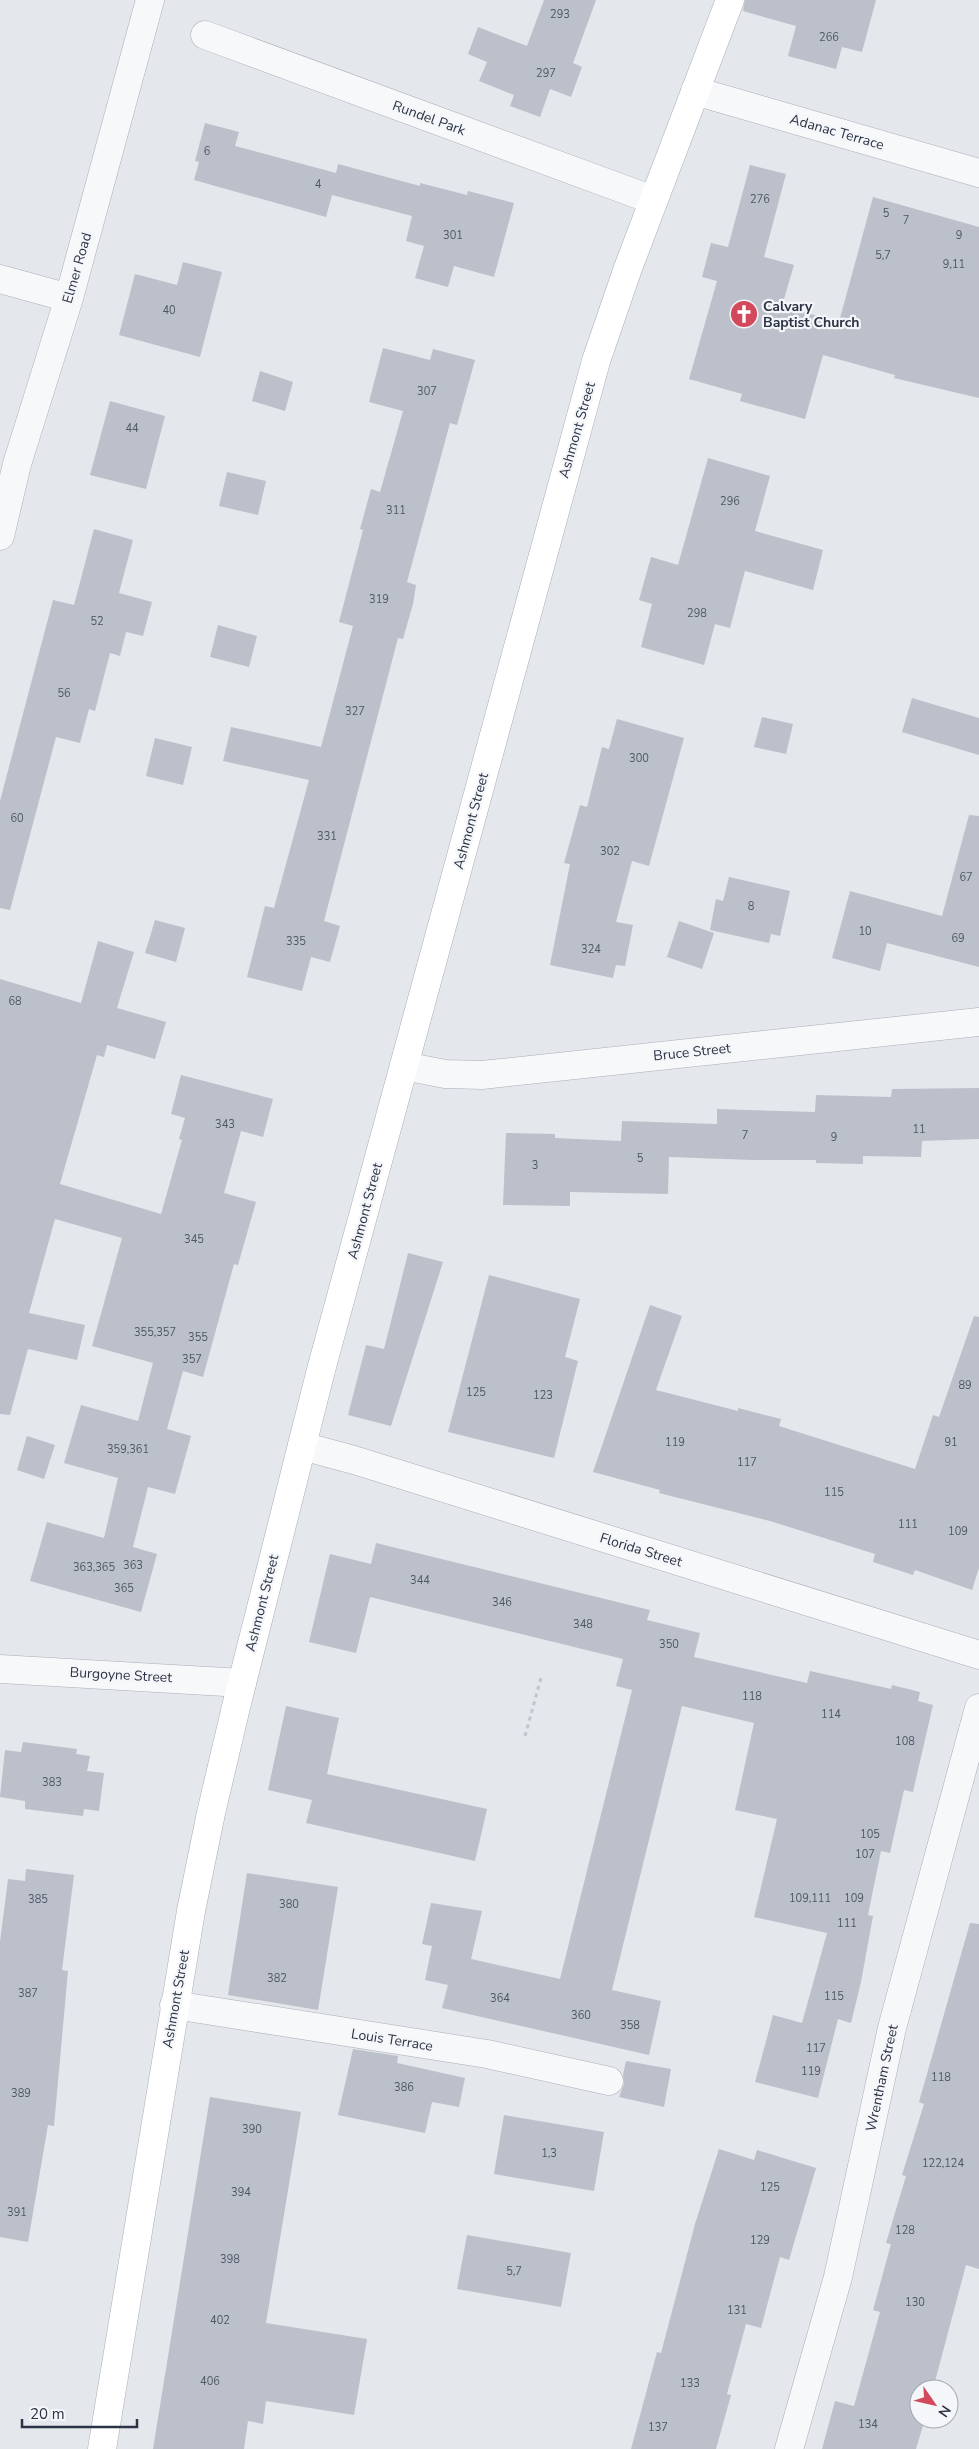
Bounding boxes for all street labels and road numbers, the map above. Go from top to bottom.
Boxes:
street label: Rundel Park [390,96,469,140]
street label: Adanac Terrace [788,109,886,155]
street label: Elmer Road [58,230,96,306]
street label: Ashmont Street [554,380,600,480]
street label: Ashmont Street [449,771,493,871]
street label: Bruce Street [652,1038,732,1066]
street label: Ashmont Street [343,1161,387,1261]
street label: Florida Street [597,1528,685,1572]
street label: Ashmont Street [241,1552,283,1653]
street label: Burgoyne Street [69,1663,173,1687]
street label: Ashmont Street [158,1948,194,2050]
street label: Wrentham Street [861,2023,903,2133]
street label: Louis Terrace [350,2024,434,2056]

